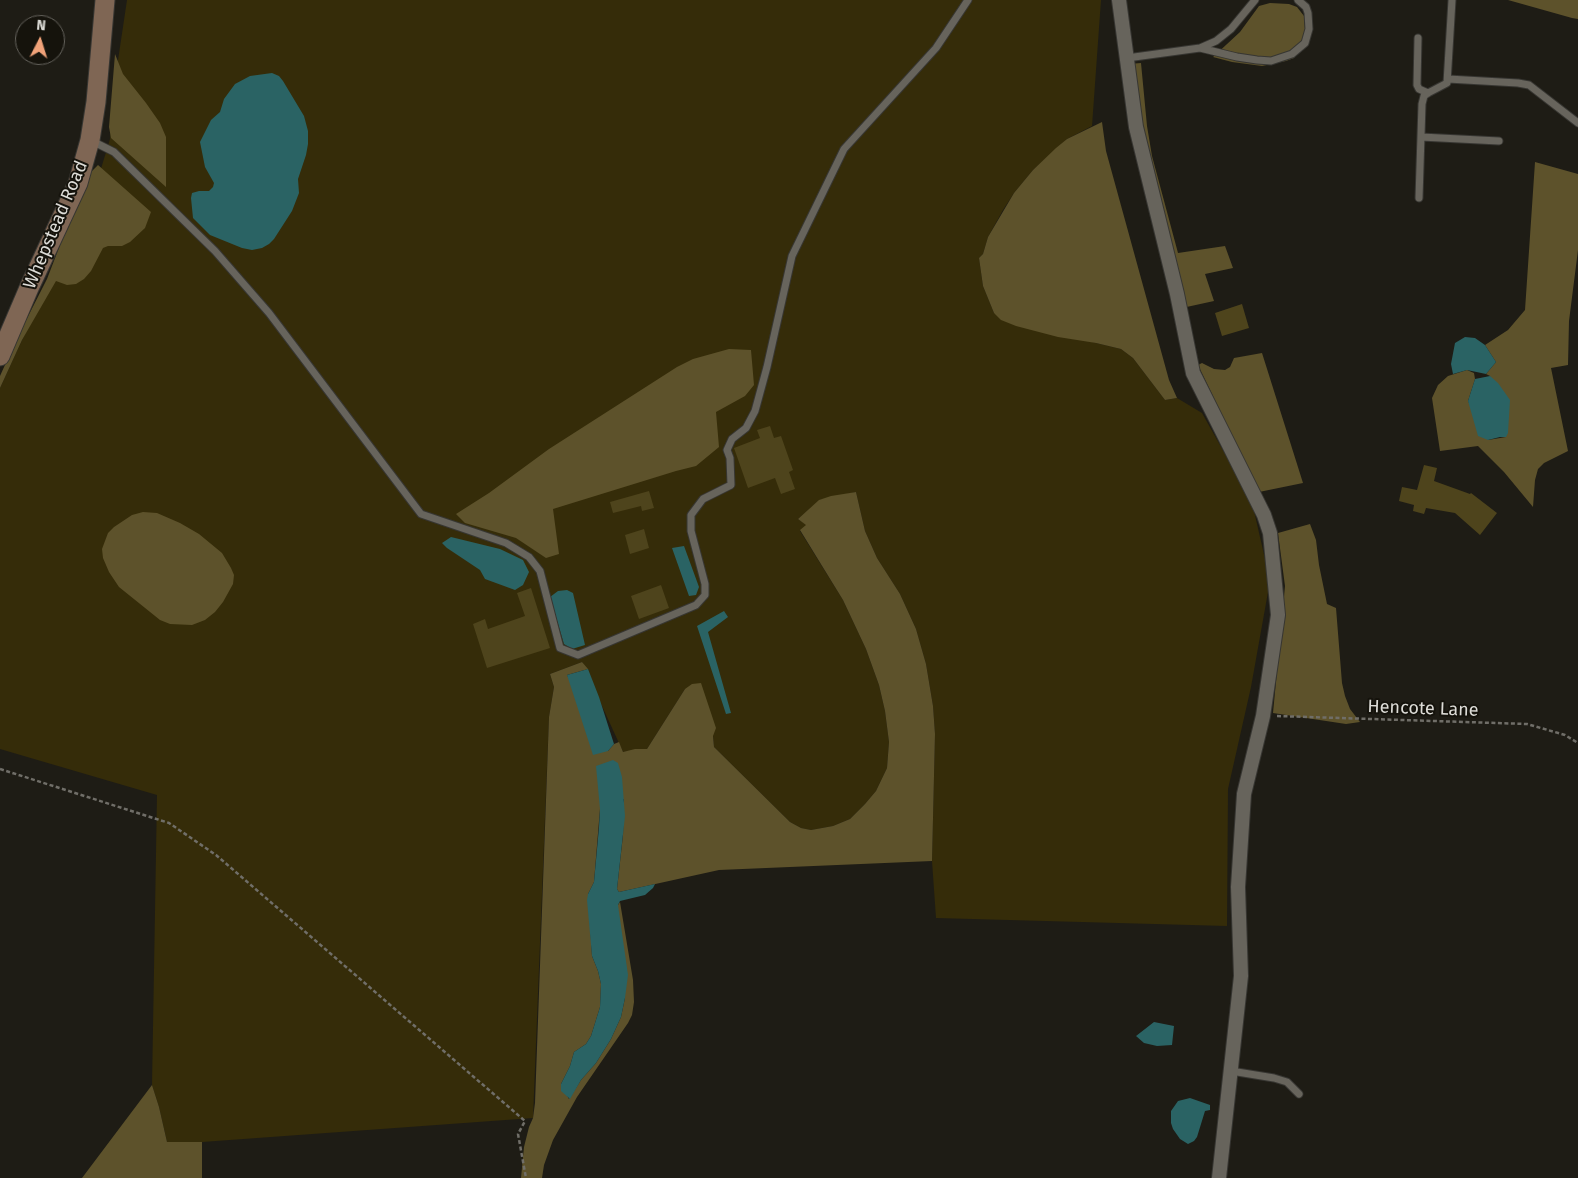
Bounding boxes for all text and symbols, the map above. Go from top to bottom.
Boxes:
north arrow [15,15,65,65]
text: N [36,17,47,34]
street label: Whepstead Road [19,158,93,292]
street label: Hencote Lane [1367,696,1479,722]

